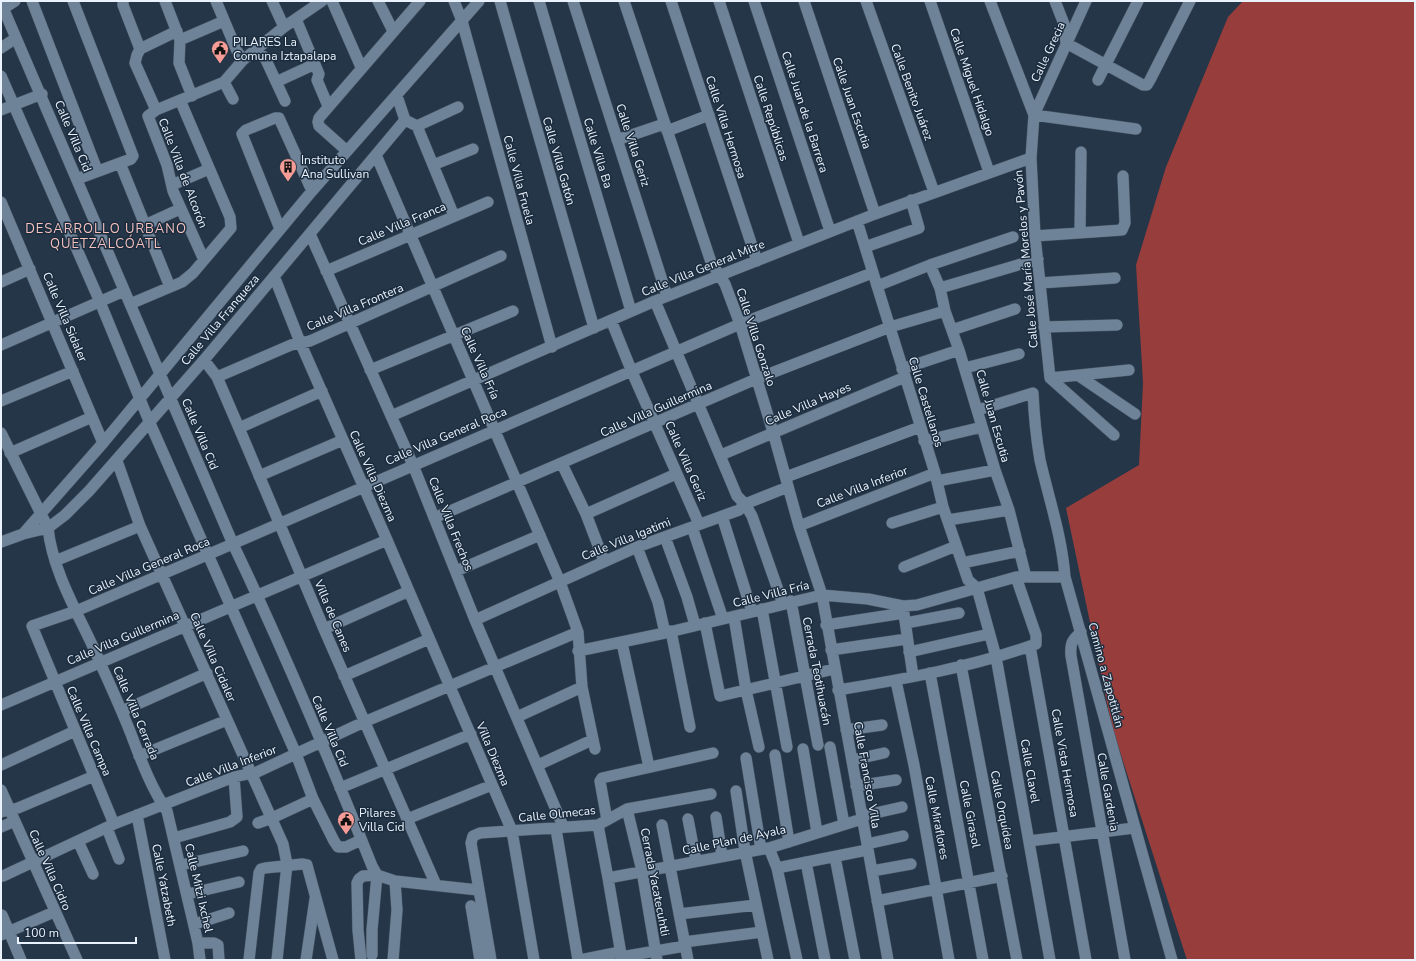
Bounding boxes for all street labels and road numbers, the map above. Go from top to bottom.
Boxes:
street label: Calle Grecia [1027,19,1069,85]
street label: Calle Miguel Hidalgo [946,26,998,138]
street label: Calle Benito Juárez [887,41,937,143]
street label: Calle Juan de la Barrera [778,49,832,175]
street label: Calle Juan Escutia [829,55,875,151]
street label: Calle Repúblicas [750,73,793,163]
street label: Calle Villa Hermosa [702,74,750,180]
street label: Calle Villa Cid [51,98,95,174]
street label: Calle Villa Geriz [612,102,654,189]
street label: Calle Villa Gatón [539,115,579,207]
street label: Calle Villa de Alcorón [155,116,211,230]
street label: Calle Villa Ba [580,116,616,190]
street label: Calle Villa Fruela [499,133,539,227]
street label: Calle José María Morelos y Pavón [1010,169,1042,349]
street label: Calle Villa Franca [356,198,448,250]
street label: Calle Villa General Mitre [639,236,767,300]
street label: Calle Villa Sidaler [39,270,91,365]
street label: Calle Villa Franqueza [177,271,263,369]
street label: Calle Villa Frontera [304,279,406,335]
street label: Calle Villa Gonzalo [733,286,780,389]
street label: Calle Villa Fría [457,324,503,402]
street label: Calle Castellanos [905,355,947,449]
street label: Calle Juan Escutia [972,368,1014,464]
street label: Calle Villa Guillermina [598,377,714,441]
street label: Calle Villa Hayes [763,379,854,429]
street label: Calle Villa Cid [178,396,222,472]
street label: Calle Villa General Roca [383,403,509,469]
street label: Calle Villa Geriz [661,418,711,504]
street label: Calle Villa Diezma [346,428,400,524]
street label: Calle Villa Inferior [814,462,911,512]
street label: Calle Villa Frechos [425,475,477,574]
street label: Calle Villa Igatimi [579,514,673,564]
street label: Calle Villa General Roca [86,533,212,599]
street label: Villa de Canes [310,576,356,655]
street label: Calle Villa Fría [731,577,811,611]
street label: Calle Villa Guillermina [64,607,182,669]
street label: Calle Villa Cidaler [186,610,240,705]
street label: Cerrada Teotihuacán [799,615,835,727]
street label: Camino a Zapotitlán [1084,621,1128,729]
street label: Calle Villa Cerrada [109,664,163,762]
street label: Calle Villa Campa [63,684,115,778]
street label: Calle Villa Cid [308,693,352,769]
street label: Calle Vista Hermosa [1048,707,1082,819]
street label: Villa Diezma [472,719,514,788]
street label: Calle Francisco Villa [850,720,884,830]
street label: Calle Clavel [1017,738,1044,805]
street label: Calle Villa Inferior [183,741,280,791]
street label: Calle Gardenia [1093,752,1123,832]
street label: Calle Orquídea [986,769,1018,851]
street label: Calle Miraflores [921,775,953,861]
street label: Calle Girasol [956,779,985,850]
street label: Calle Olmecas [517,802,597,826]
street label: Calle Plan de Ayala [681,821,787,859]
street label: Cerrada Yacatecuhtli [637,826,673,938]
street label: Calle Villa Cidro [25,827,75,913]
street label: Calle Yatzabeth [148,842,180,928]
street label: Calle Mitzi Ixchel [181,842,217,935]

